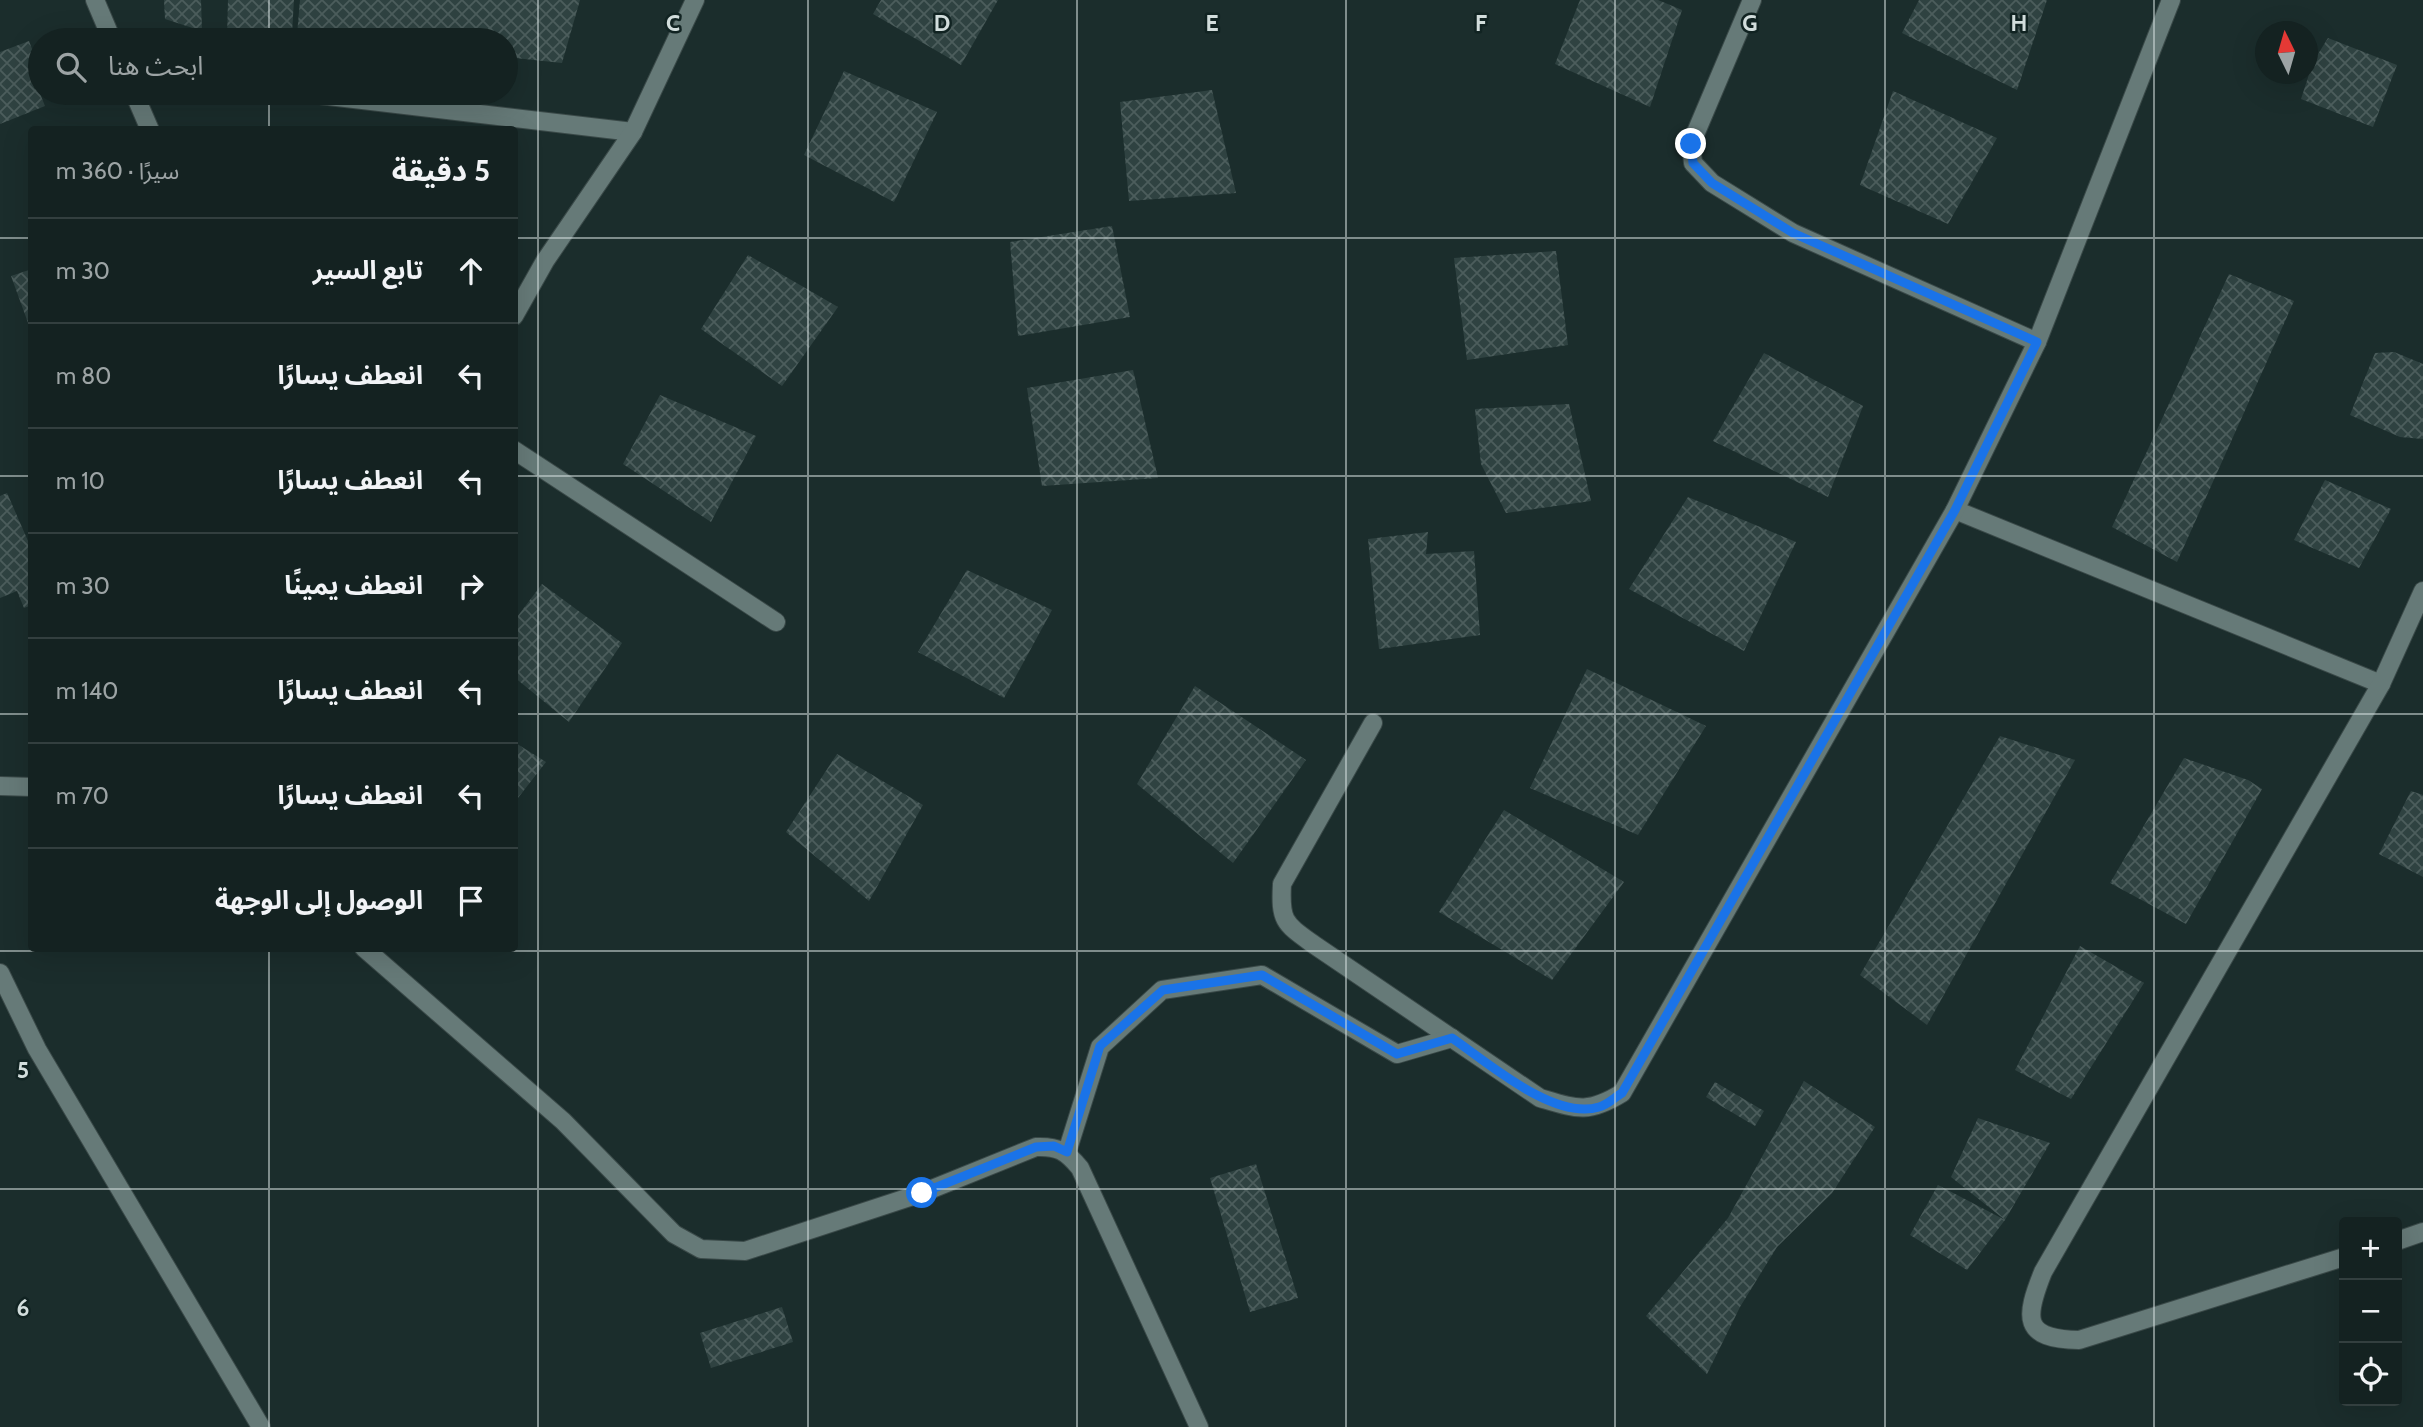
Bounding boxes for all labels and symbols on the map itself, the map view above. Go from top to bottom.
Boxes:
text: C [666,9,680,37]
text: D [934,9,950,37]
text: E [1205,9,1219,37]
text: F [1475,9,1487,37]
text: G [1742,9,1758,37]
text: H [2011,9,2027,37]
north arrow [2255,21,2318,84]
route end [1675,128,1706,159]
text: 5 [17,1056,29,1084]
route start [906,1177,937,1208]
text: 6 [17,1294,29,1322]

